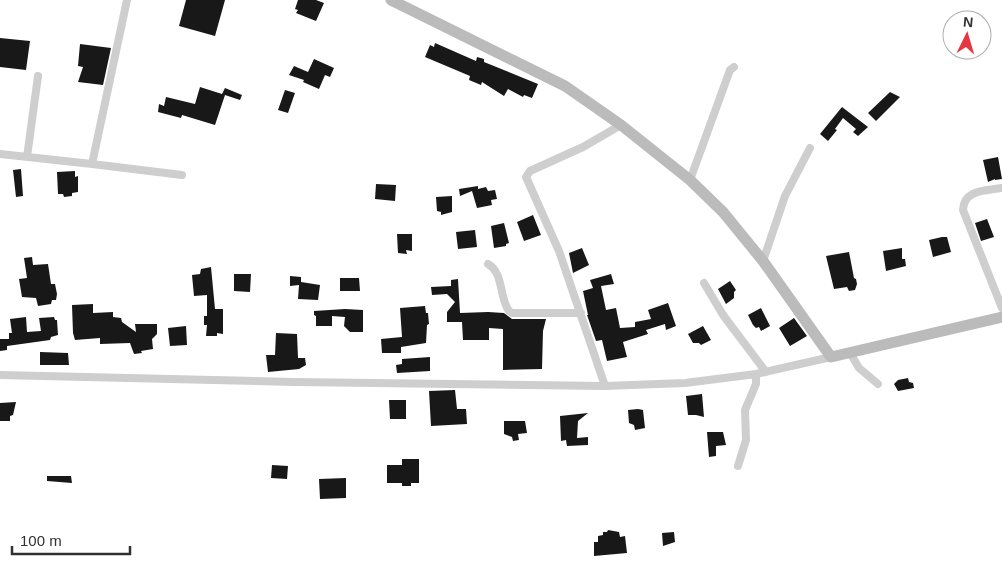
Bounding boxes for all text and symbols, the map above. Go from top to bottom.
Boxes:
north arrow [942,10,992,60]
text: N [962,14,974,30]
scale bar [12,524,130,556]
text: 100 m [20,532,62,549]

